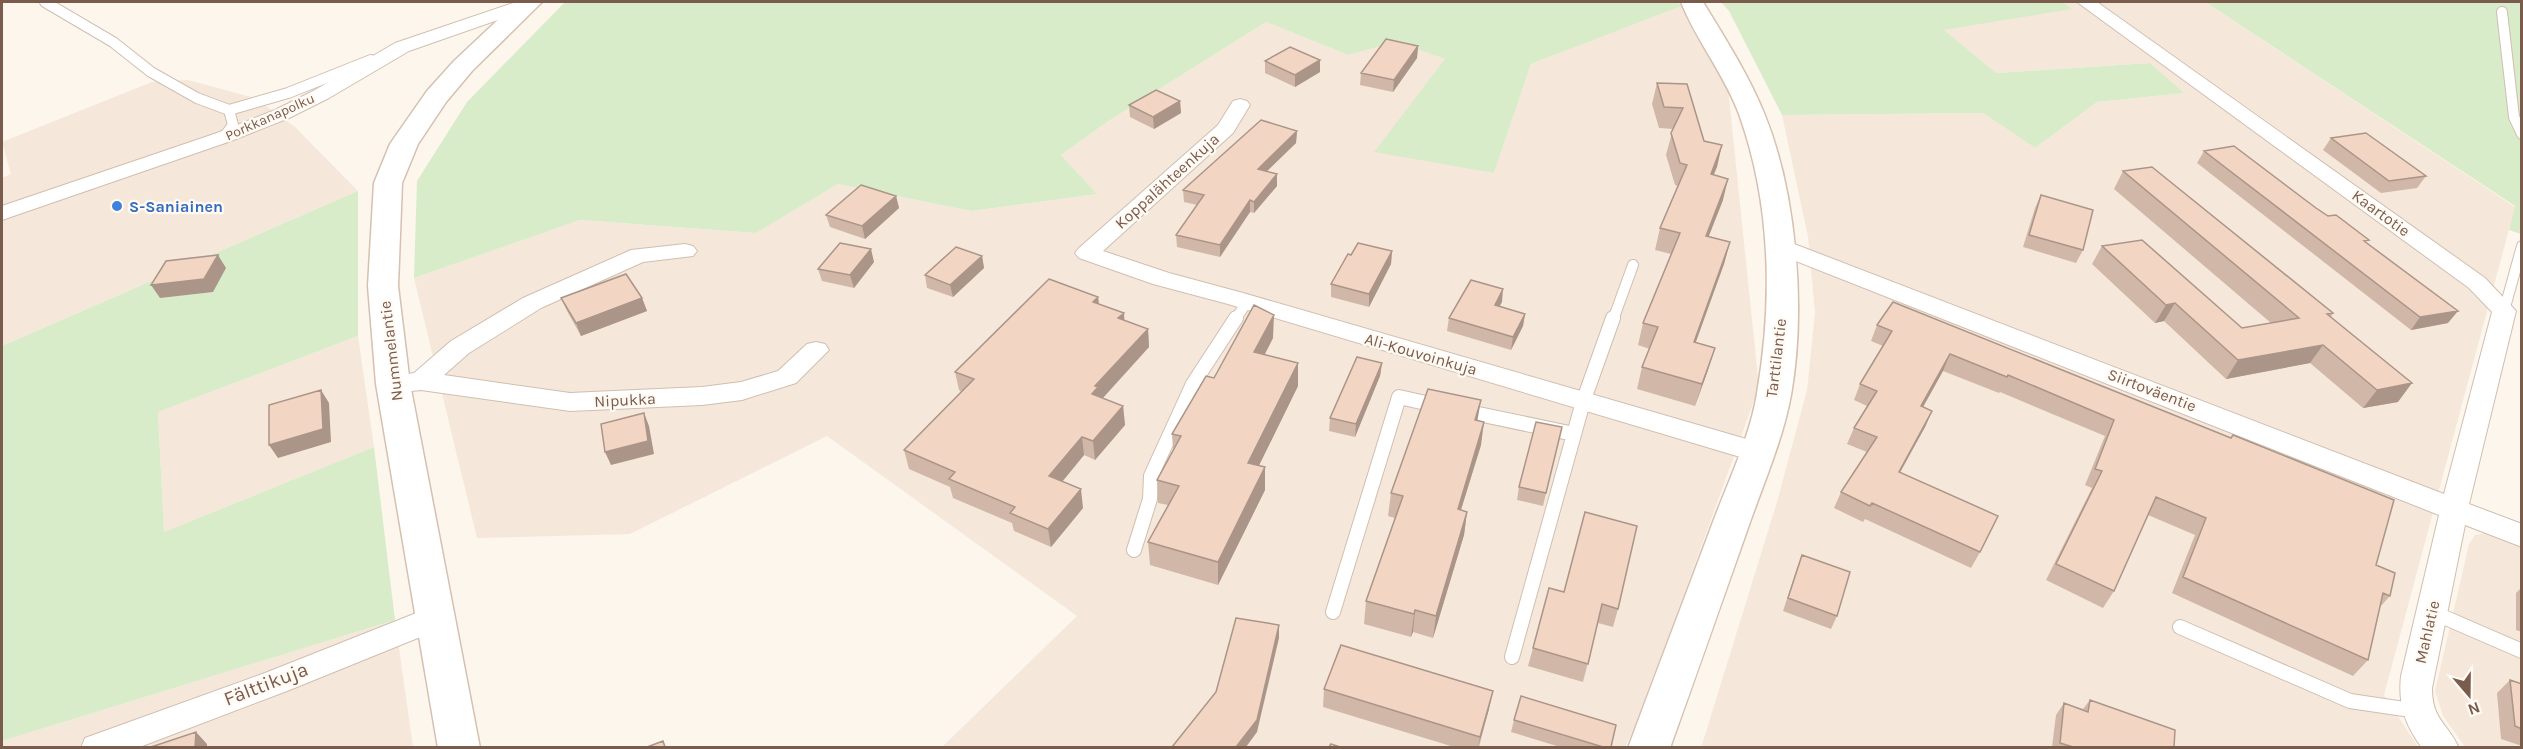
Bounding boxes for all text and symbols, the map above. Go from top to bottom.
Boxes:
street label: Porkkanapolku [223,90,317,144]
street label: Koppalähteenkuja [1111,129,1223,233]
street label: Kaartotie [2348,186,2414,240]
place label: S-Saniainen [129,197,223,216]
marker: S-Saniainen [110,199,124,213]
street label: Nummelantie [375,300,407,402]
street label: Tarttilantie [1762,317,1790,399]
street label: Ali-Kouvoinkuja [1363,329,1479,379]
street label: Siirtoväentie [2105,364,2199,416]
street label: Nipukka [594,389,656,411]
street label: Mahlatie [2411,599,2443,665]
street label: Fälttikuja [221,657,311,711]
north arrow [2439,665,2499,725]
text: N [2465,698,2483,720]

